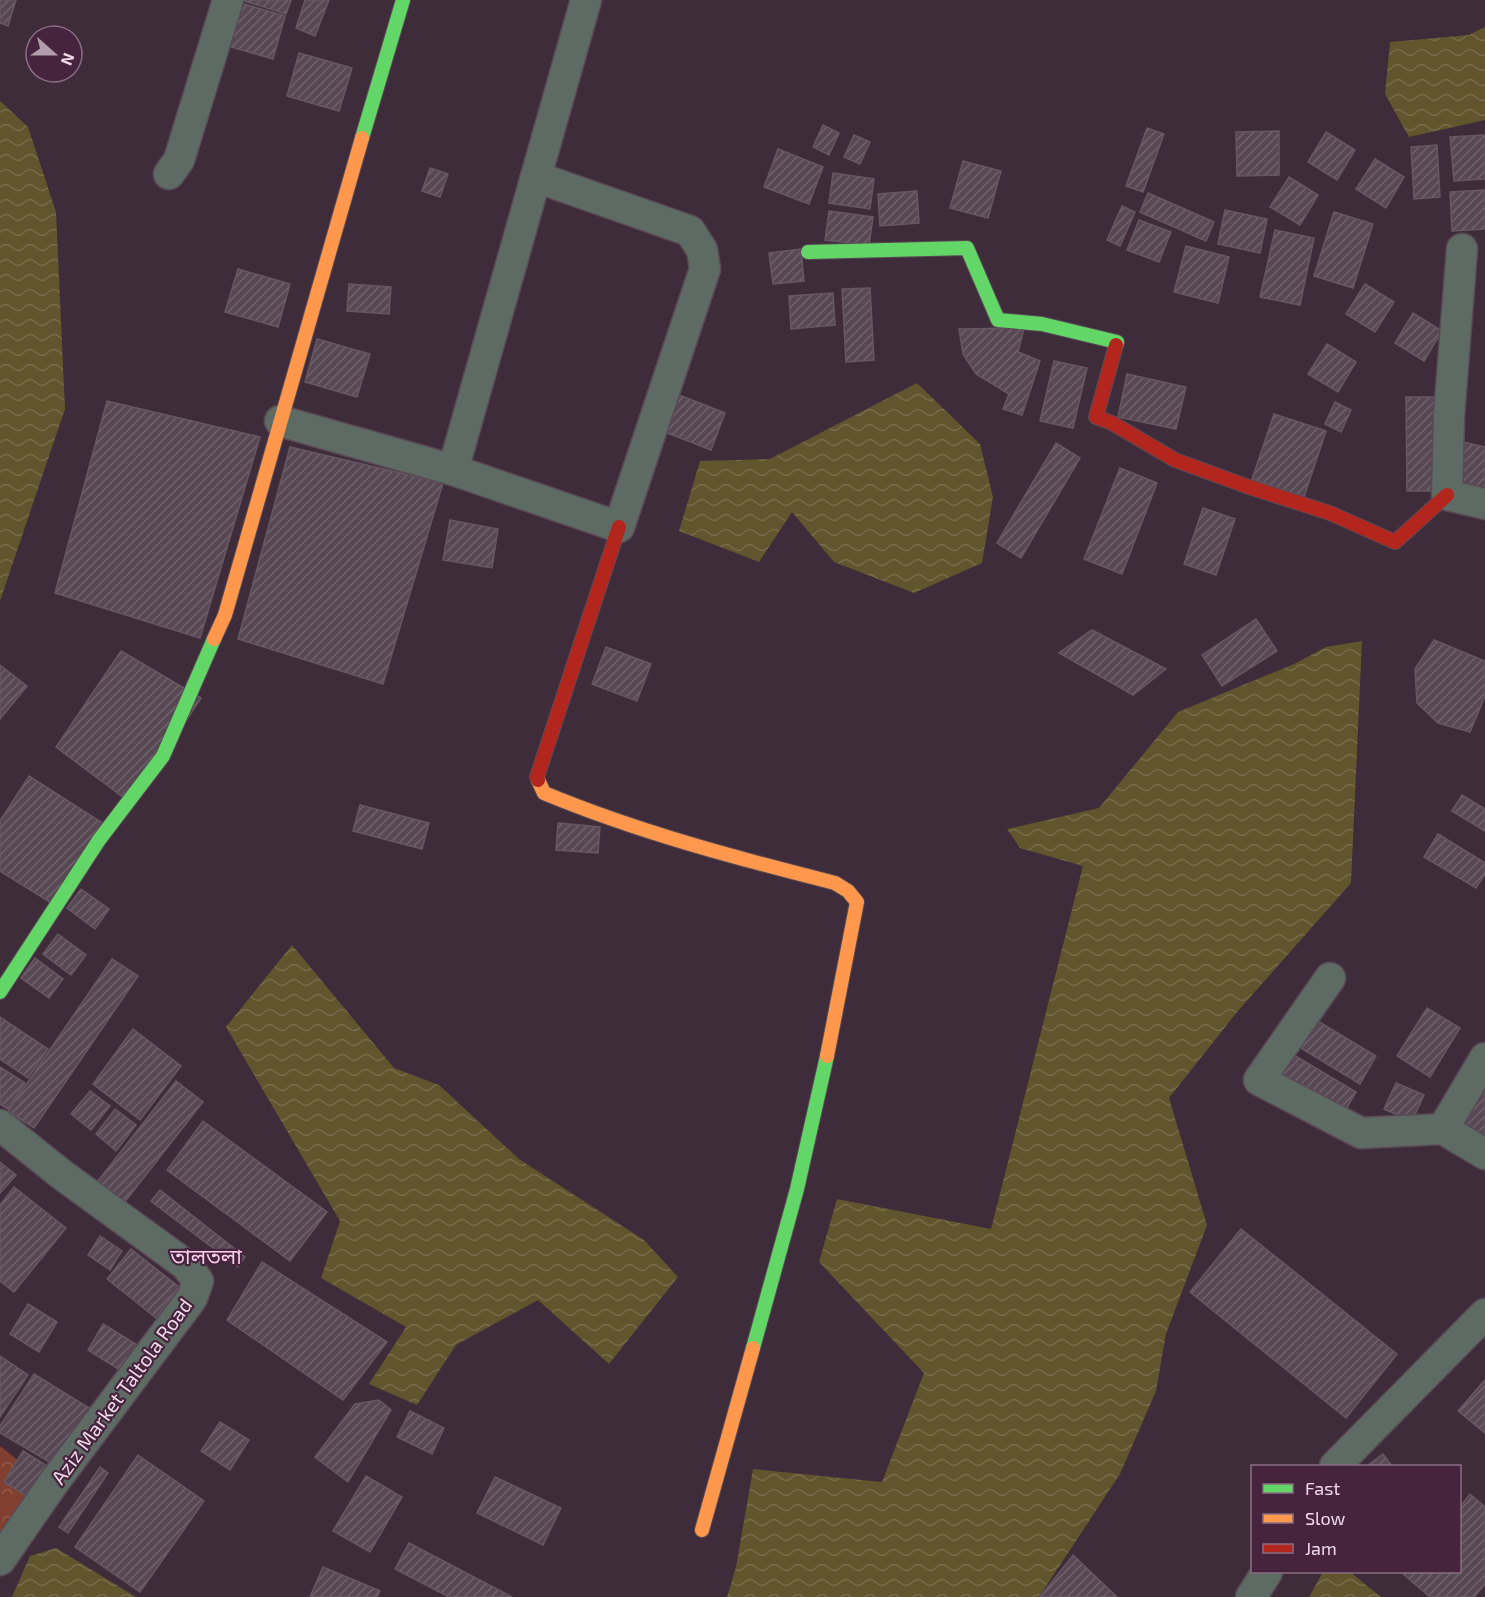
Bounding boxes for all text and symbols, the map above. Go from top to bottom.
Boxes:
north arrow [24,24,84,84]
text: N [58,51,79,68]
district label: তালতলা [169,1243,242,1268]
street label: Aziz Market Taltola Road [45,1293,197,1489]
legend [1251,1465,1461,1573]
text: Fast [1305,1477,1340,1499]
text: Slow [1305,1507,1346,1529]
text: Jam [1305,1537,1337,1559]

